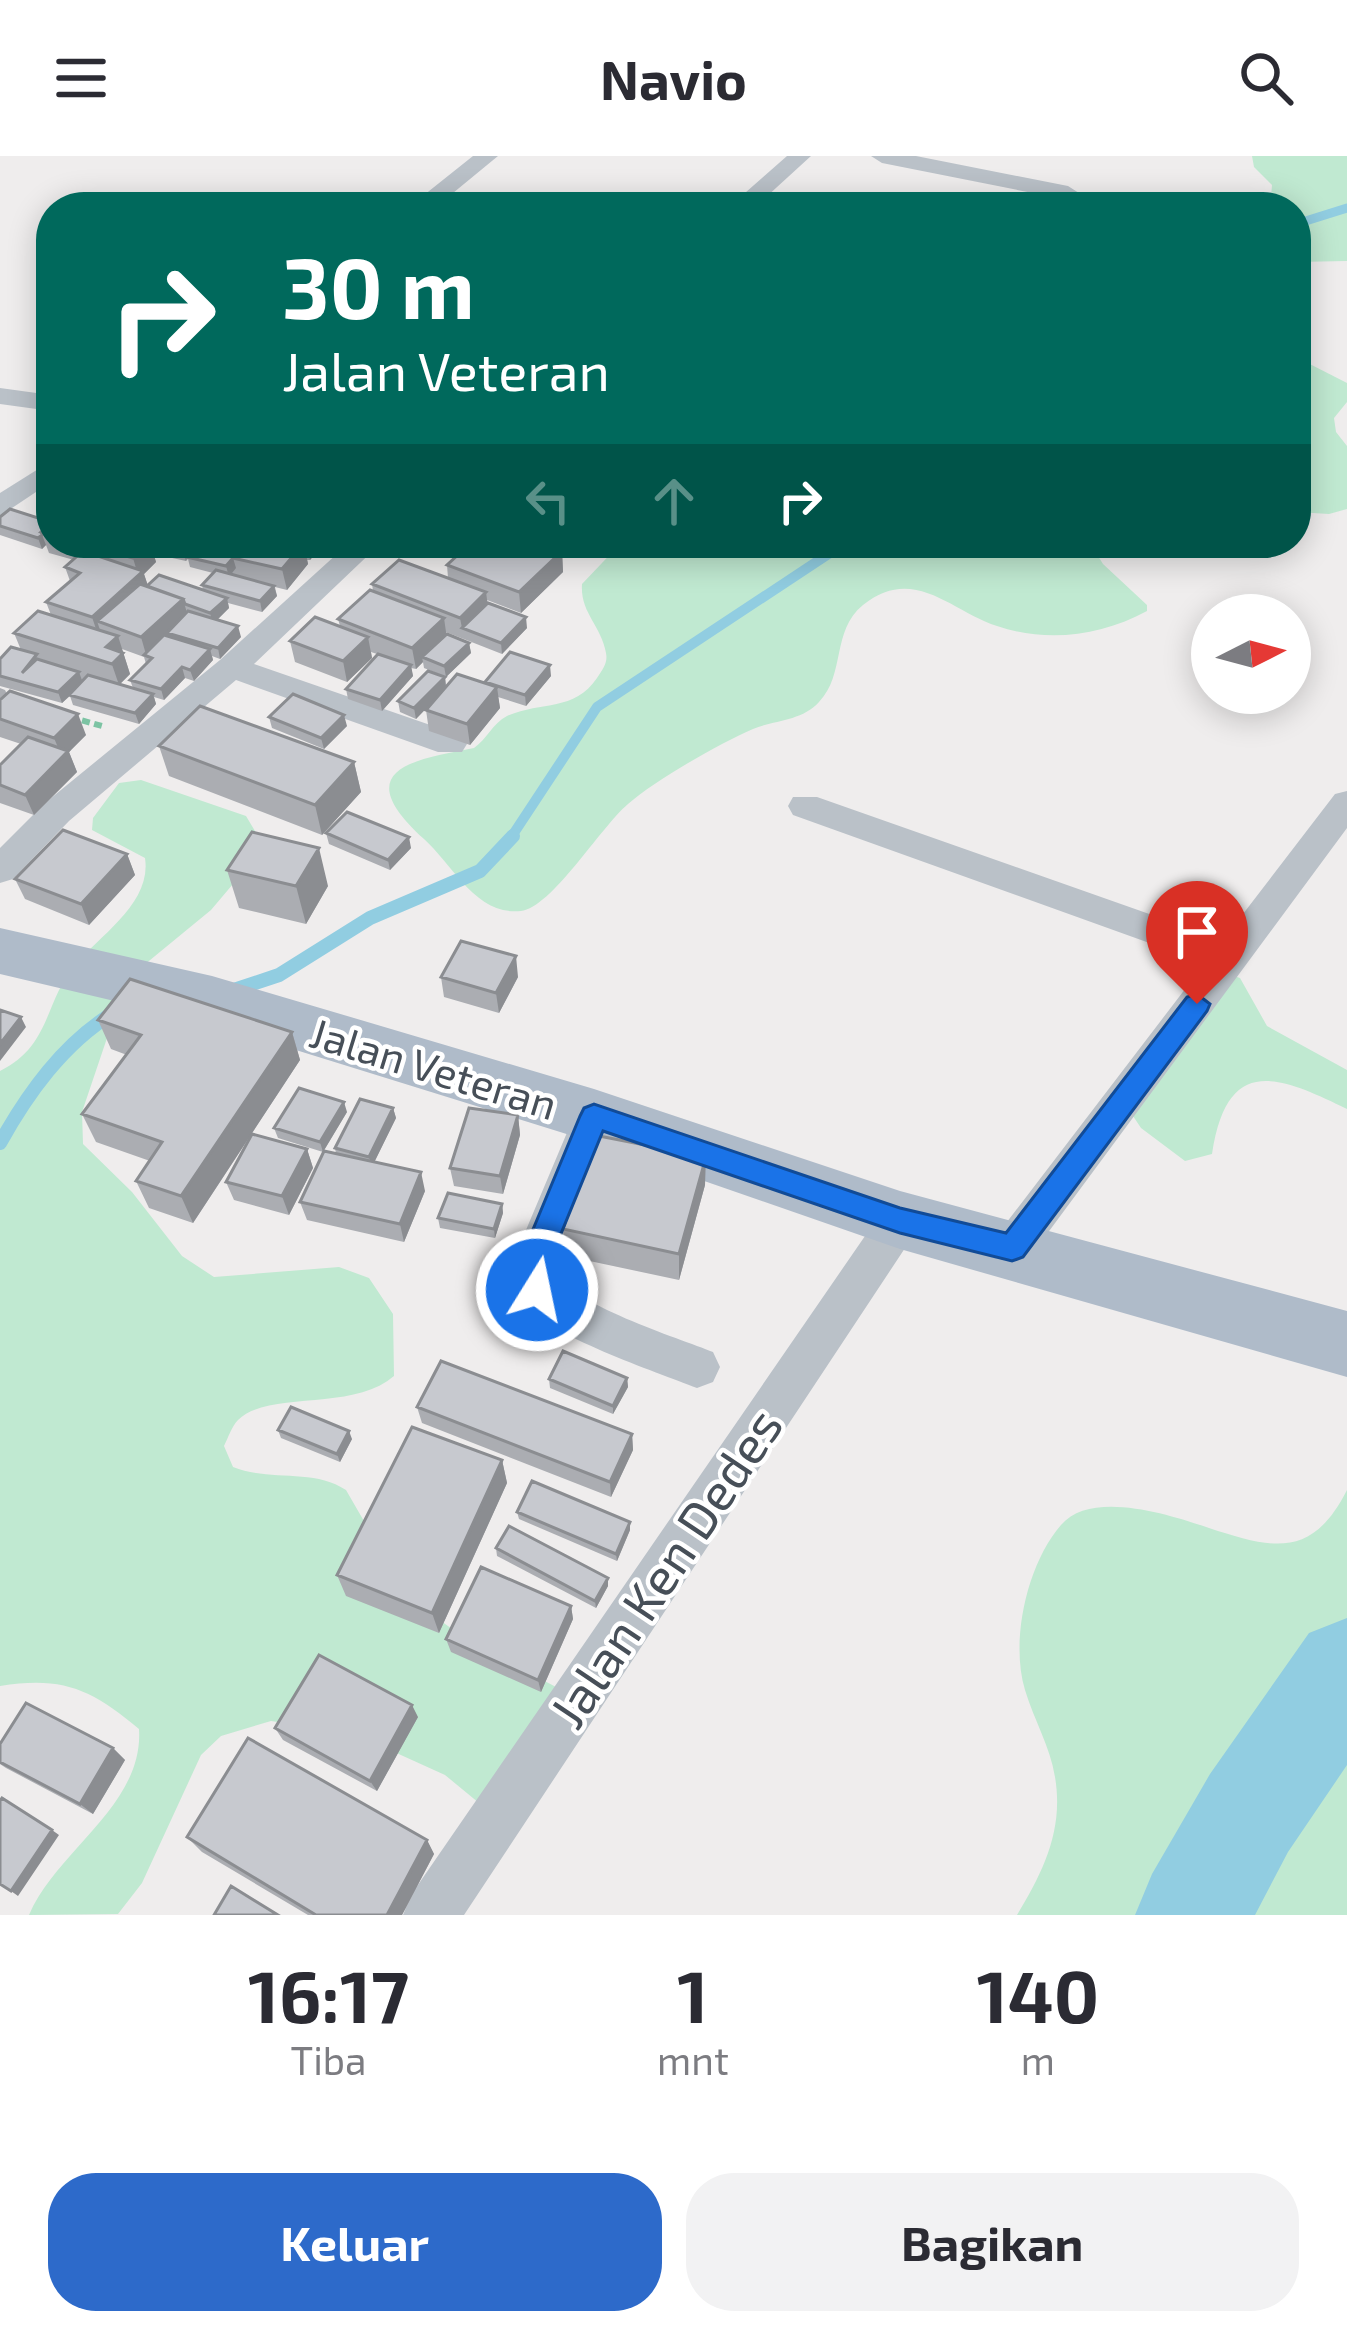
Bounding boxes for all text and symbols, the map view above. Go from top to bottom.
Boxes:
icon: menu [48,45,114,111]
icon: search [1233,45,1299,111]
text: Navio [600,46,747,111]
text: 30 m [282,235,475,336]
icon: right [84,240,240,396]
text: Jalan Veteran [282,337,610,402]
icon: left [515,468,581,534]
icon: ahead [641,468,707,534]
icon: right [767,468,833,534]
north arrow [1191,594,1311,714]
map controls [1191,594,1311,714]
pin [1146,881,1248,1004]
icon: arrive [1164,899,1230,965]
street label: Jalan Veteran [305,1006,563,1128]
position arrow [474,1227,600,1353]
street label: Jalan Ken Dedes [535,1396,793,1738]
text: 16:17 [248,1951,409,2037]
text: 1 [677,1951,708,2037]
text: 140 [977,1951,1099,2037]
text: Tiba [291,2036,367,2083]
text: mnt [657,2036,729,2083]
text: m [1021,2036,1055,2083]
button: Keluar [48,2173,662,2311]
button: Bagikan [686,2173,1299,2311]

